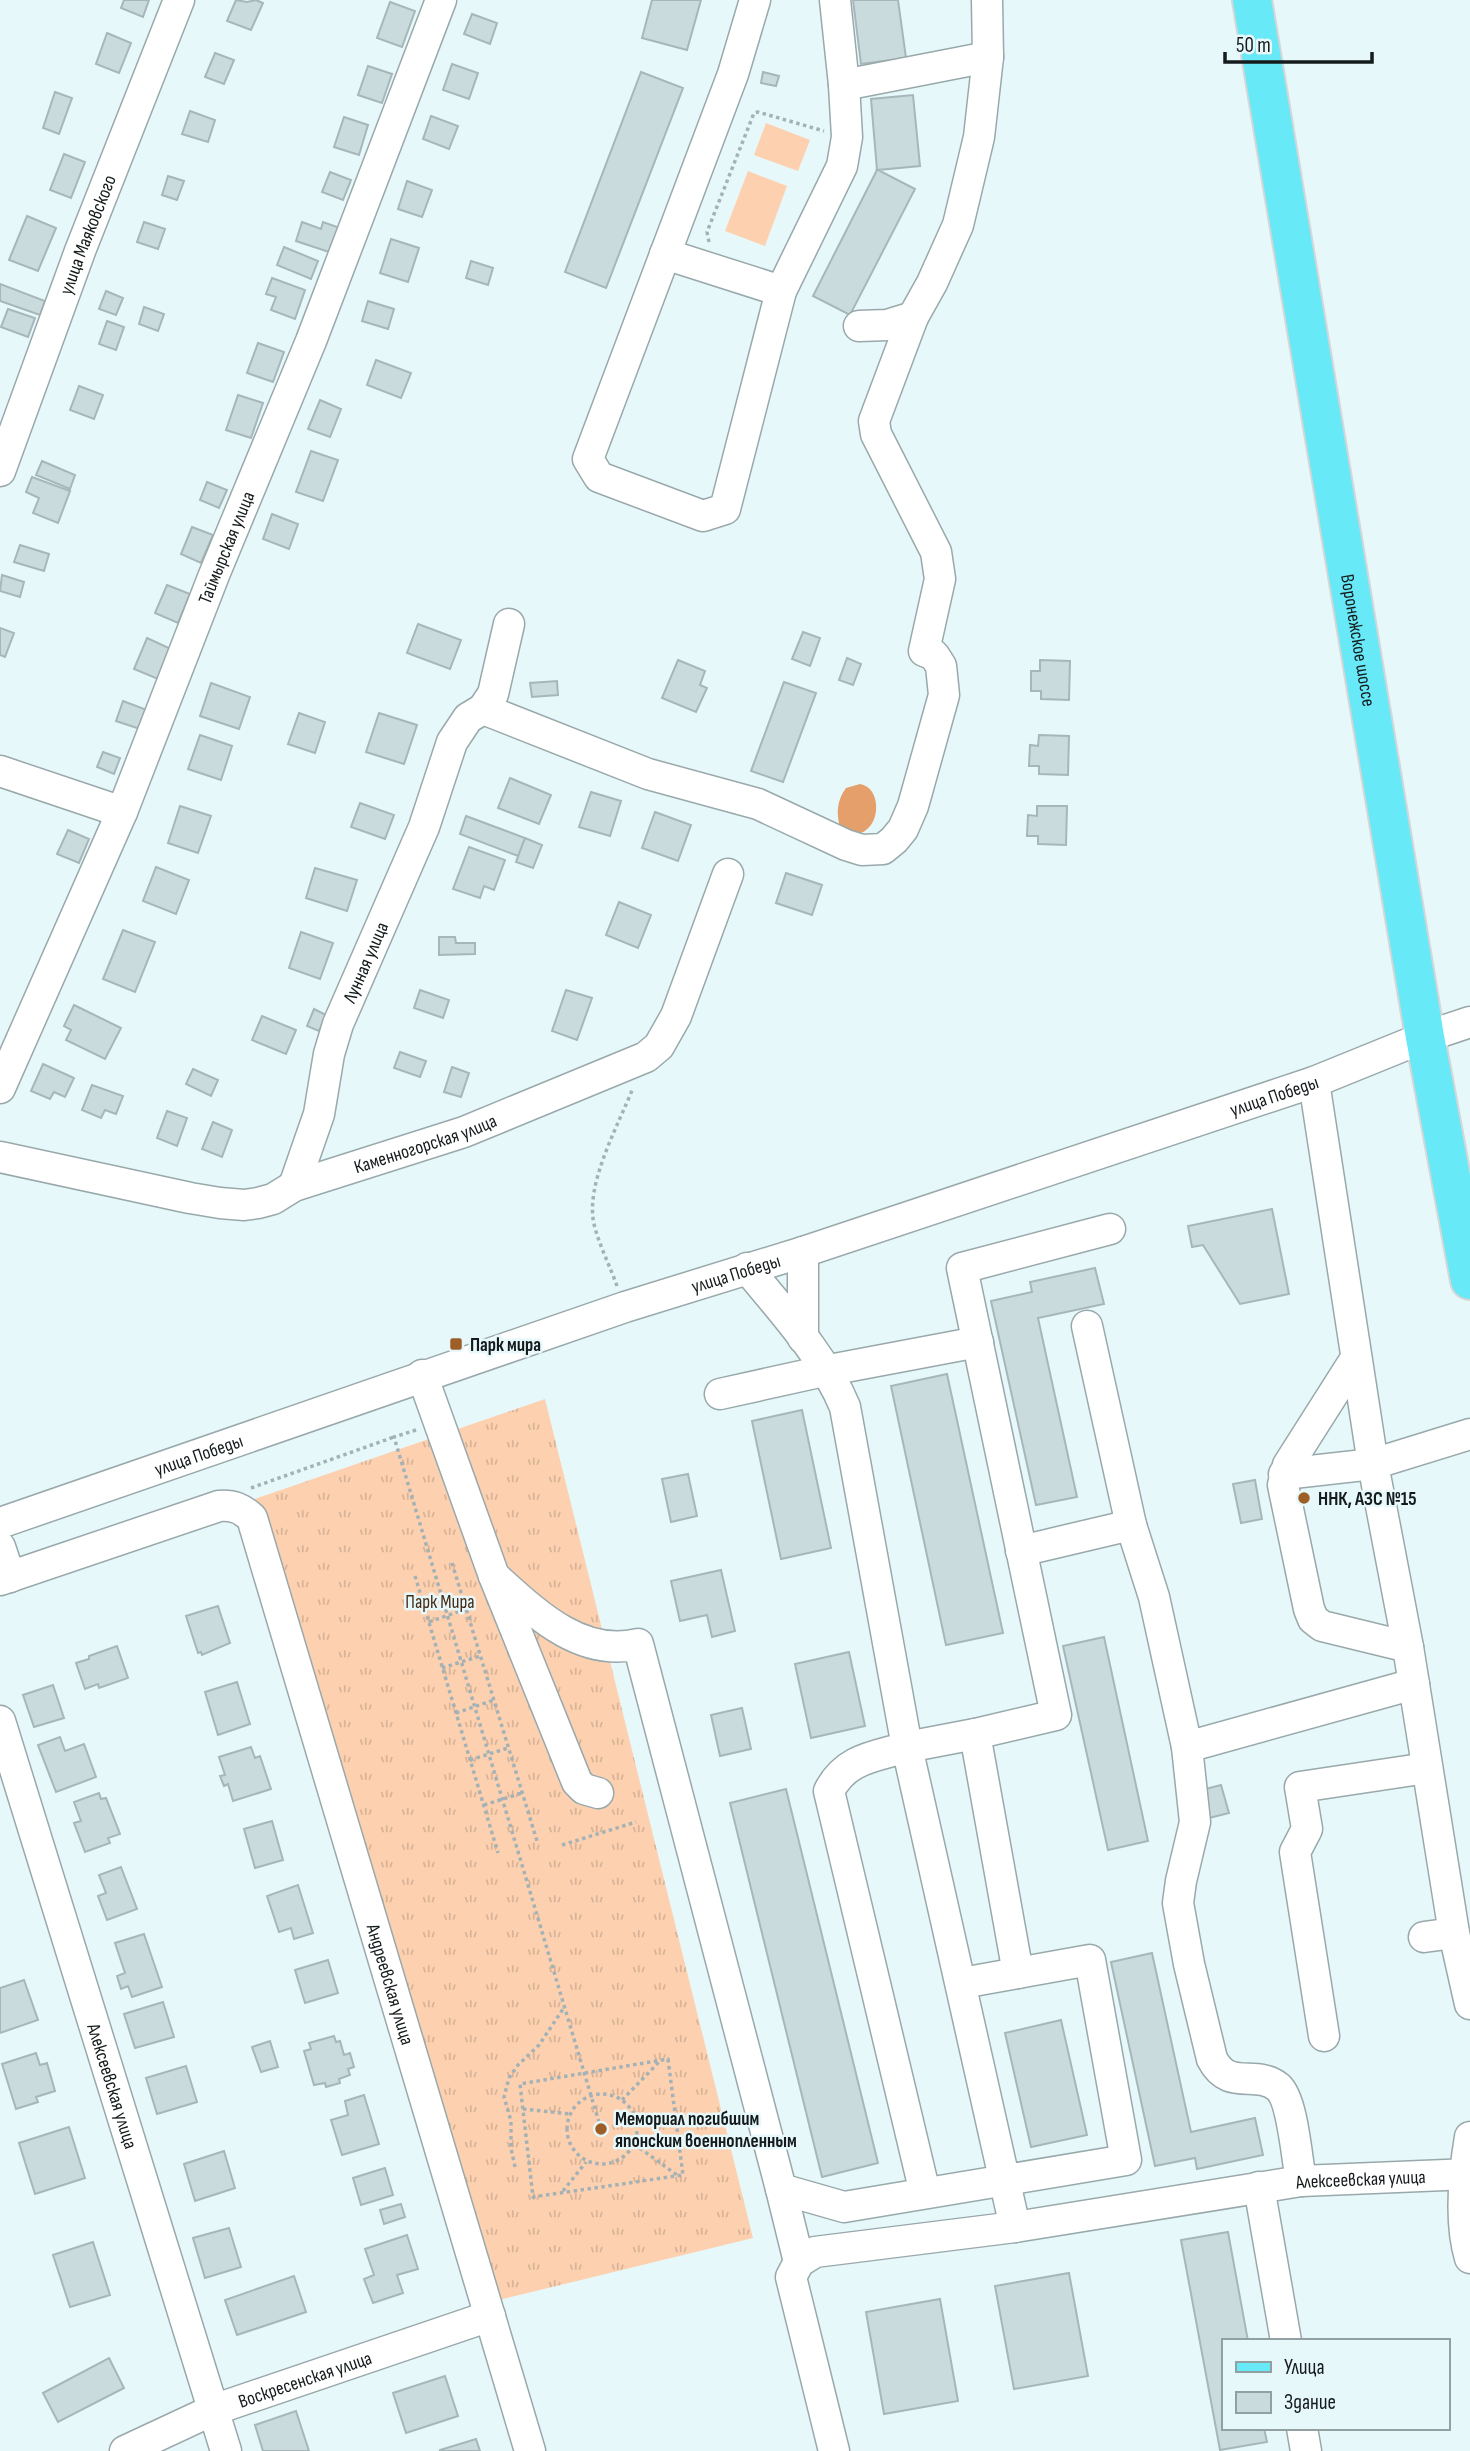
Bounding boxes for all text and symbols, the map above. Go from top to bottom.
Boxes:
scale bar [1225,21,1372,65]
text: 50 m [1236,33,1271,58]
street label: улица Маяковского [55,172,122,298]
street label: Таймырская улица [194,488,260,607]
street label: Воронежское шоссе [1335,573,1380,708]
street label: Лунная улица [338,919,394,1007]
street label: улица Победы [1227,1071,1322,1122]
street label: Каменногорская улица [351,1110,500,1179]
street label: улица Победы [689,1250,783,1299]
place label: Парк мира [470,1334,541,1357]
marker: Парк мира [448,1336,464,1352]
street label: улица Победы [152,1430,246,1482]
place label: ННК, АЗС №15 [1318,1488,1416,1511]
marker: ННК, АЗС №15 [1296,1490,1312,1506]
park label: Парк Мира [405,1591,475,1614]
street label: Андреевская улица [360,1921,418,2048]
street label: Алексеевская улица [81,2020,142,2152]
place label: Мемориал погибшим японским военнопленным [615,2108,797,2153]
marker: Мемориал погибшим японским военнопленным [593,2121,609,2137]
street label: Алексеевская улица [1293,2166,1426,2195]
legend [1222,2339,1449,2430]
street label: Воскресенская улица [236,2347,375,2414]
text: Улица [1284,2355,1325,2380]
text: Здание [1284,2390,1336,2415]

